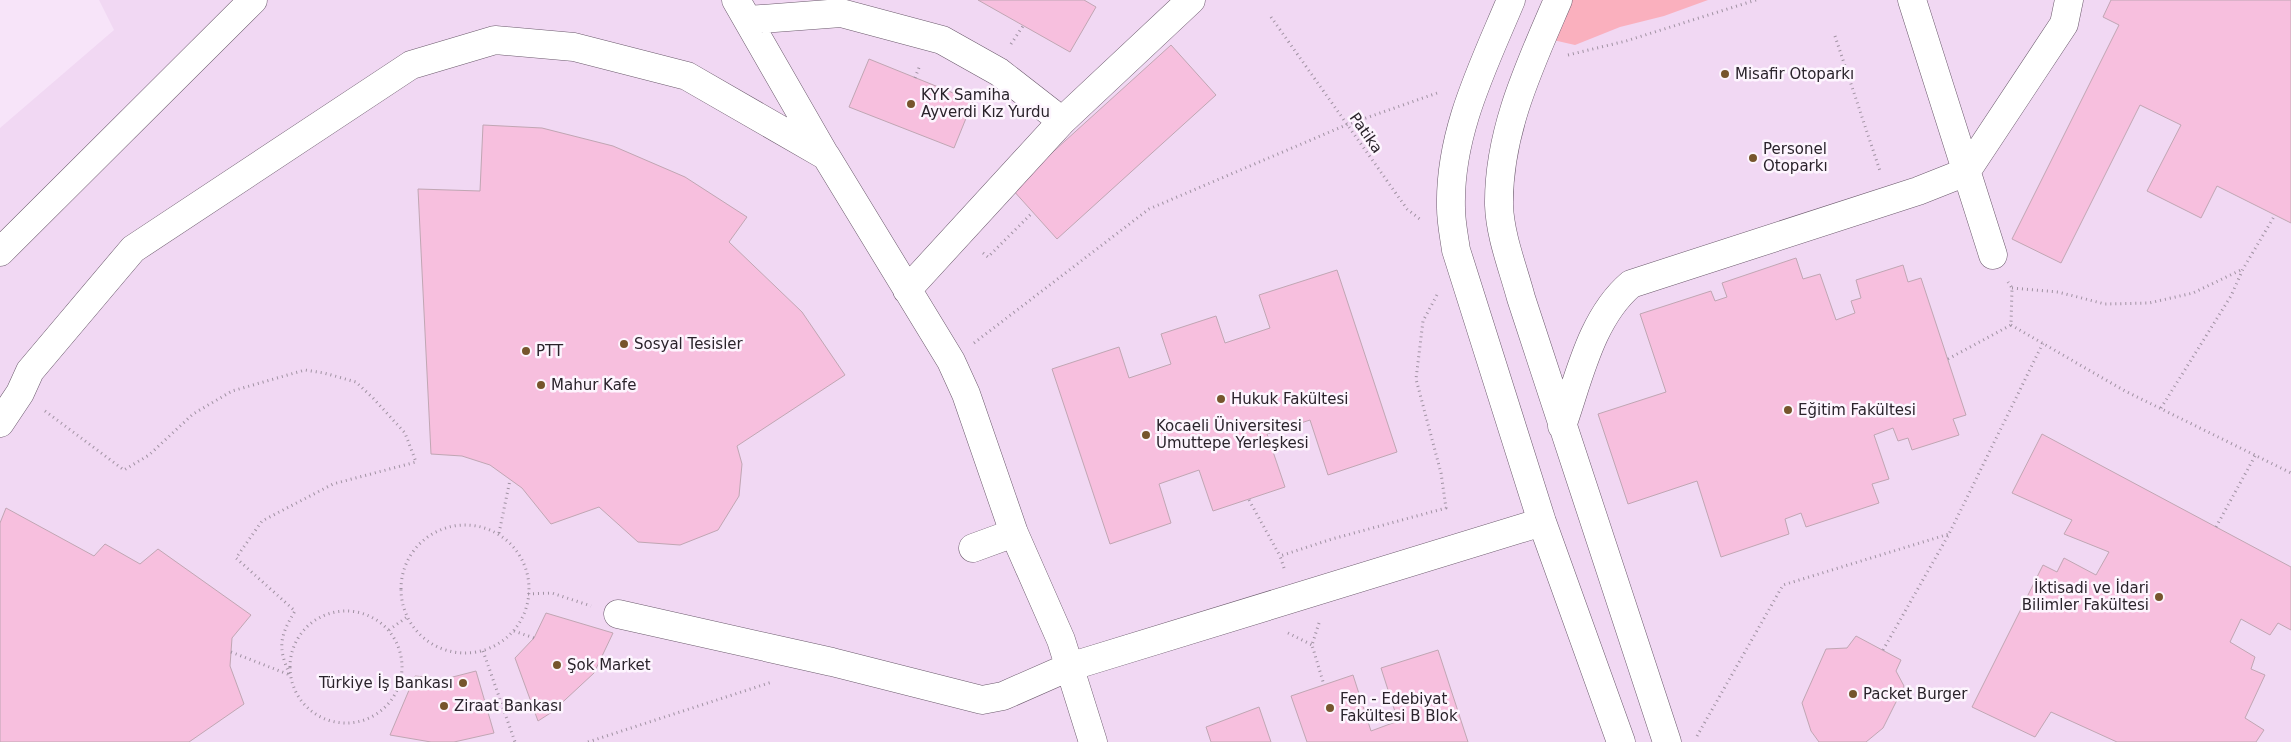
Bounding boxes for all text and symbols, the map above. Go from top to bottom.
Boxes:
place label: Misafir Otoparkı [1735,65,1854,83]
marker: Misafir Otoparkı [1719,68,1731,80]
place label: KYK Samiha Ayverdi Kız Yurdu [921,86,1050,121]
marker: KYK Samiha Ayverdi Kız Yurdu [905,98,917,110]
street label: Patika [1346,109,1386,157]
place label: Personel Otoparkı [1763,140,1828,175]
marker: Personel Otoparkı [1747,152,1759,164]
place label: Sosyal Tesisler [634,335,744,353]
marker: Sosyal Tesisler [618,338,630,350]
place label: PTT [536,342,564,360]
marker: PTT [520,345,532,357]
place label: Mahur Kafe [551,376,636,394]
marker: Mahur Kafe [535,379,547,391]
place label: Hukuk Fakültesi [1231,390,1348,408]
marker: Hukuk Fakültesi [1215,393,1227,405]
place label: Eğitim Fakültesi [1798,401,1916,419]
marker: Eğitim Fakültesi [1782,404,1794,416]
place label: Kocaeli Üniversitesi Umuttepe Yerleşkesi [1156,416,1309,452]
marker: Kocaeli Üniversitesi Umuttepe Yerleşkesi [1140,429,1152,441]
place label: İktisadi ve İdari Bilimler Fakültesi [2022,578,2149,614]
marker: İktisadi ve İdari Bilimler Fakültesi [2153,591,2165,603]
place label: Şok Market [567,656,651,674]
marker: Şok Market [551,659,563,671]
place label: Türkiye İş Bankası [318,673,453,692]
marker: Türkiye İş Bankası [457,677,469,689]
place label: Packet Burger [1863,685,1968,703]
marker: Packet Burger [1847,688,1859,700]
place label: Fen - Edebiyat Fakültesi B Blok [1340,690,1458,725]
place label: Ziraat Bankası [454,697,562,715]
marker: Ziraat Bankası [438,700,450,712]
marker: Fen - Edebiyat Fakültesi B Blok [1324,702,1336,714]

